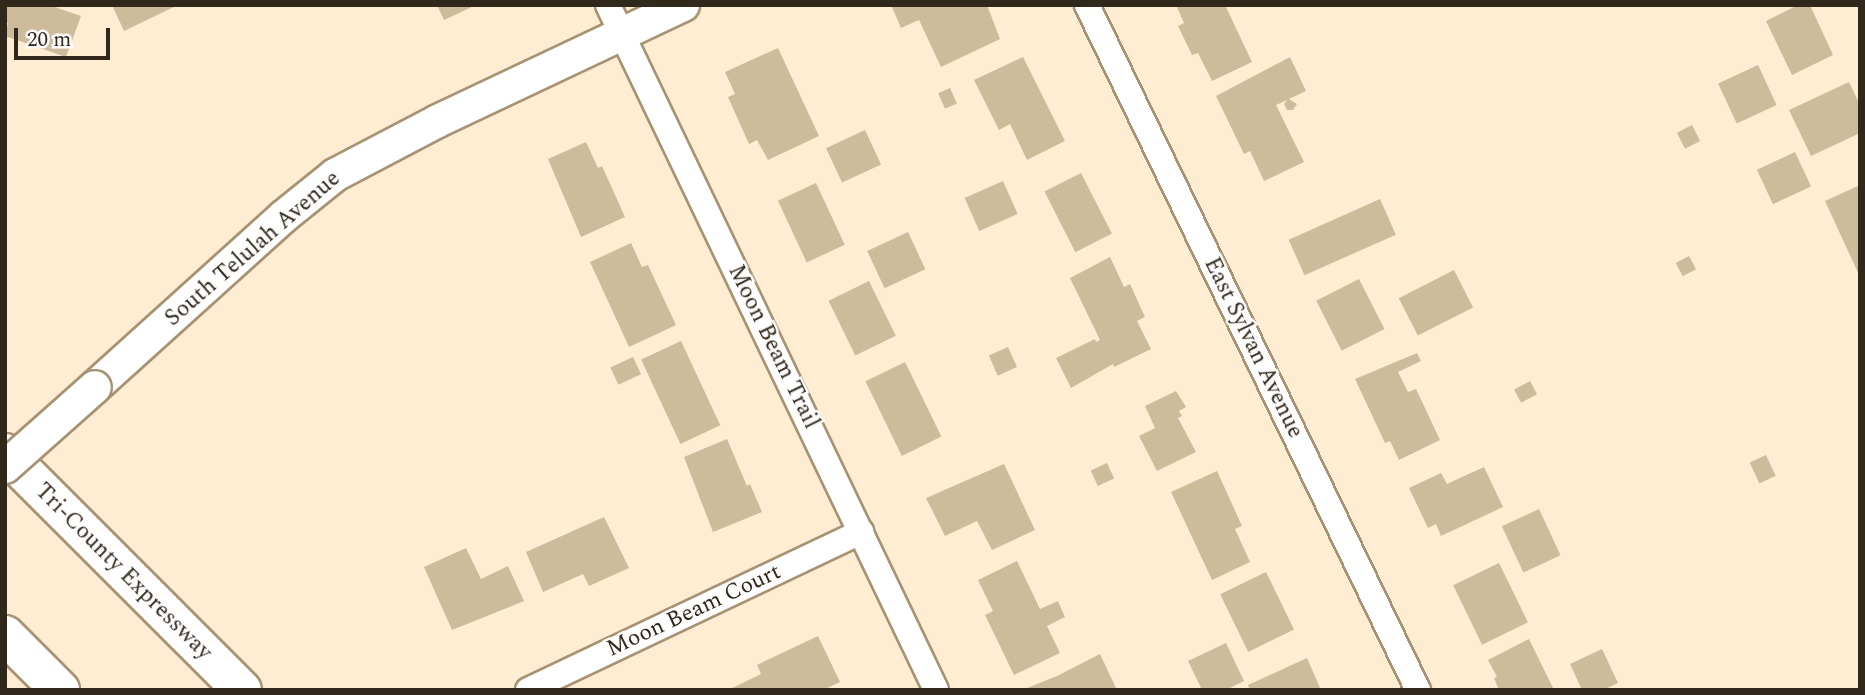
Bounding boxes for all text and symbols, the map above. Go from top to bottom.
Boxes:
scale bar [18,14,114,58]
text: 20 m [27,24,71,56]
street label: South Telulah Avenue [160,165,346,333]
street label: East Sylvan Avenue [1197,253,1309,443]
street label: Moon Beam Trail [721,261,825,433]
street label: Tri-County Expressway [29,478,217,666]
street label: Moon Beam Court [603,559,785,663]

